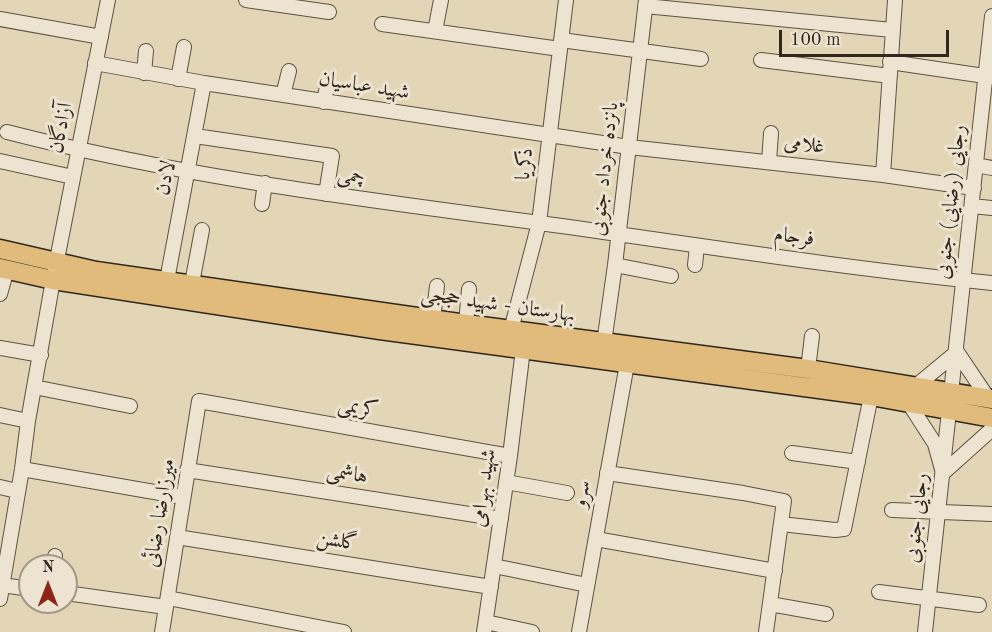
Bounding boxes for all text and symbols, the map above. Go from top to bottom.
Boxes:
scale bar [782,18,952,56]
text: 100 m [790,31,841,49]
street label: شهید عباسیان [317,66,411,106]
street label: آزادگان [44,101,78,155]
street label: پانزده خرداد جنوبی [585,101,625,237]
street label: رجایی (رضایی) جنوبی [930,124,972,280]
street label: غلامی [782,130,826,160]
street label: ذکریا [511,147,539,181]
street label: لادن [150,158,182,198]
street label: چمی [336,162,366,190]
street label: فرجام [772,222,816,252]
street label: بهارستان - شهید حججی [419,282,577,328]
street label: کریمی [336,392,380,424]
street label: شهید بهرامی [466,447,502,529]
street label: میرزارضا رضائی [139,457,181,569]
street label: هاشمی [325,458,369,490]
street label: رجایی جنوبی [900,472,934,564]
street label: سرو [567,478,597,510]
street label: گلشن [315,525,359,557]
north arrow [18,554,78,614]
text: N [42,560,54,576]

